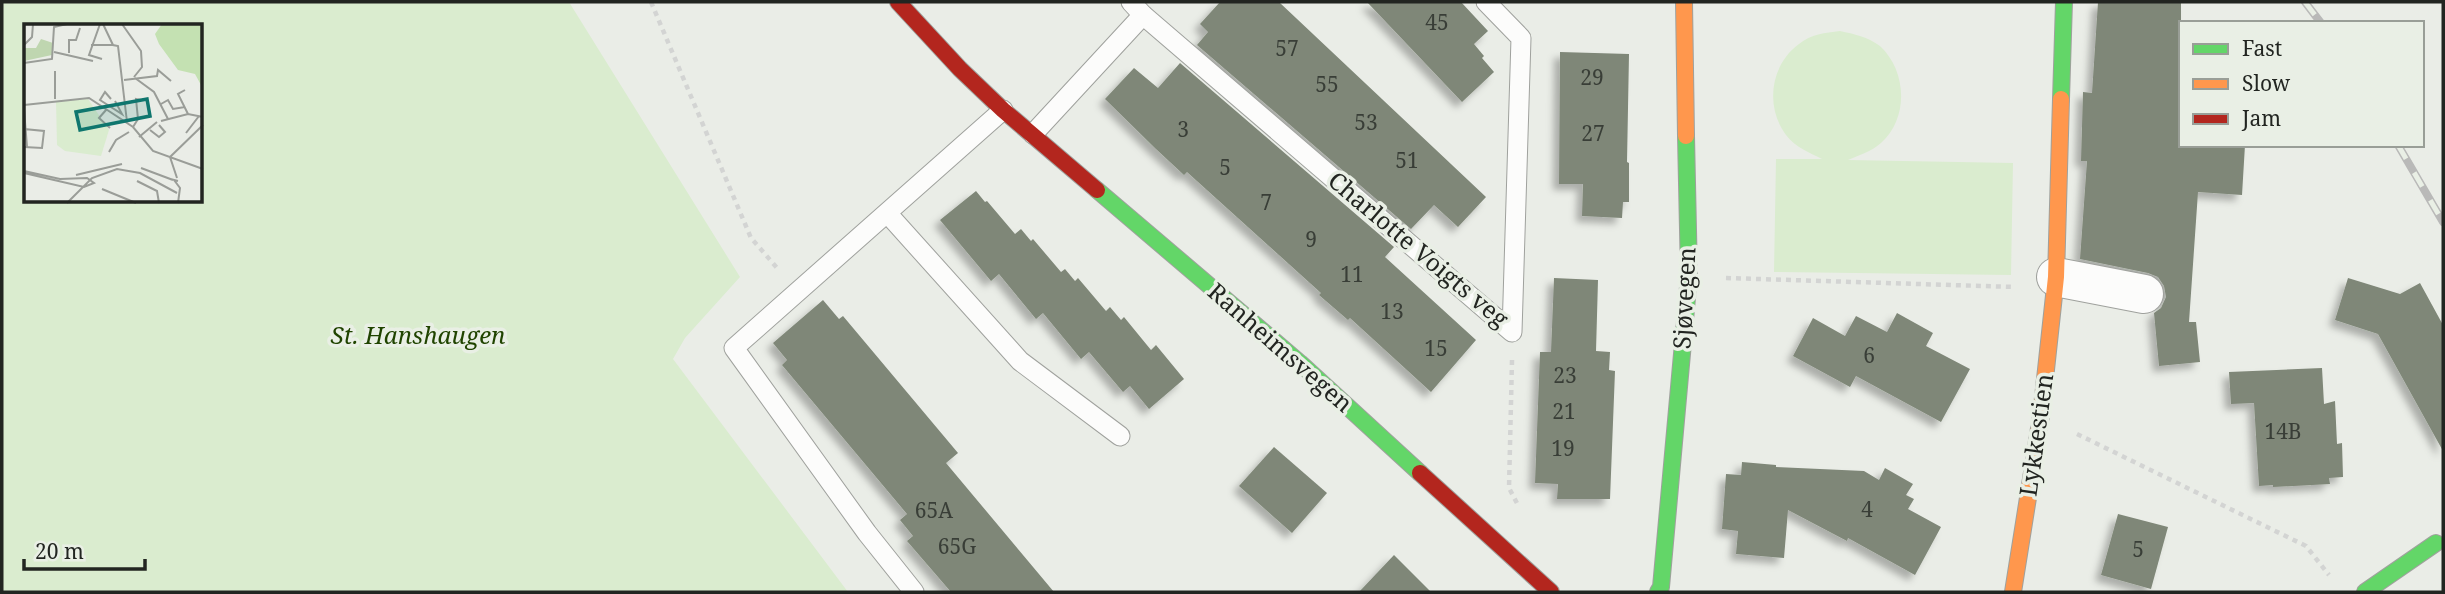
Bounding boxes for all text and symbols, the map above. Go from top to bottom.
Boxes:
house number: 45 [1425,8,1449,36]
legend [2179,21,2424,147]
inset map [24,24,203,203]
house number: 57 [1275,34,1299,62]
text: Fast [2242,34,2282,62]
house number: 29 [1580,63,1604,91]
text: Slow [2242,69,2291,97]
house number: 55 [1315,70,1339,98]
text: Jam [2241,104,2281,132]
house number: 53 [1354,108,1378,136]
house number: 3 [1177,115,1189,143]
house number: 27 [1581,119,1605,147]
house number: 51 [1395,146,1419,174]
house number: 5 [1219,153,1231,181]
street label: Charlotte Voigts veg [1322,163,1516,334]
house number: 7 [1260,188,1272,216]
house number: 9 [1305,225,1317,253]
street label: Sjøvegen [1664,246,1703,350]
house number: 11 [1340,260,1364,288]
street label: Ranheimsvegen [1201,275,1360,419]
house number: 13 [1380,297,1404,325]
park label: St. Hanshaugen [331,318,505,351]
house number: 15 [1424,334,1448,362]
house number: 6 [1863,341,1875,369]
house number: 23 [1553,361,1577,389]
street label: Lykkestien [2011,371,2060,498]
house number: 21 [1552,397,1576,425]
house number: 14B [2264,417,2302,445]
house number: 19 [1551,434,1575,462]
house number: 4 [1861,495,1873,523]
house number: 65A [915,496,953,524]
scale bar [24,528,145,572]
house number: 65G [938,532,976,560]
house number: 5 [2132,535,2144,563]
text: 20 m [35,537,84,565]

